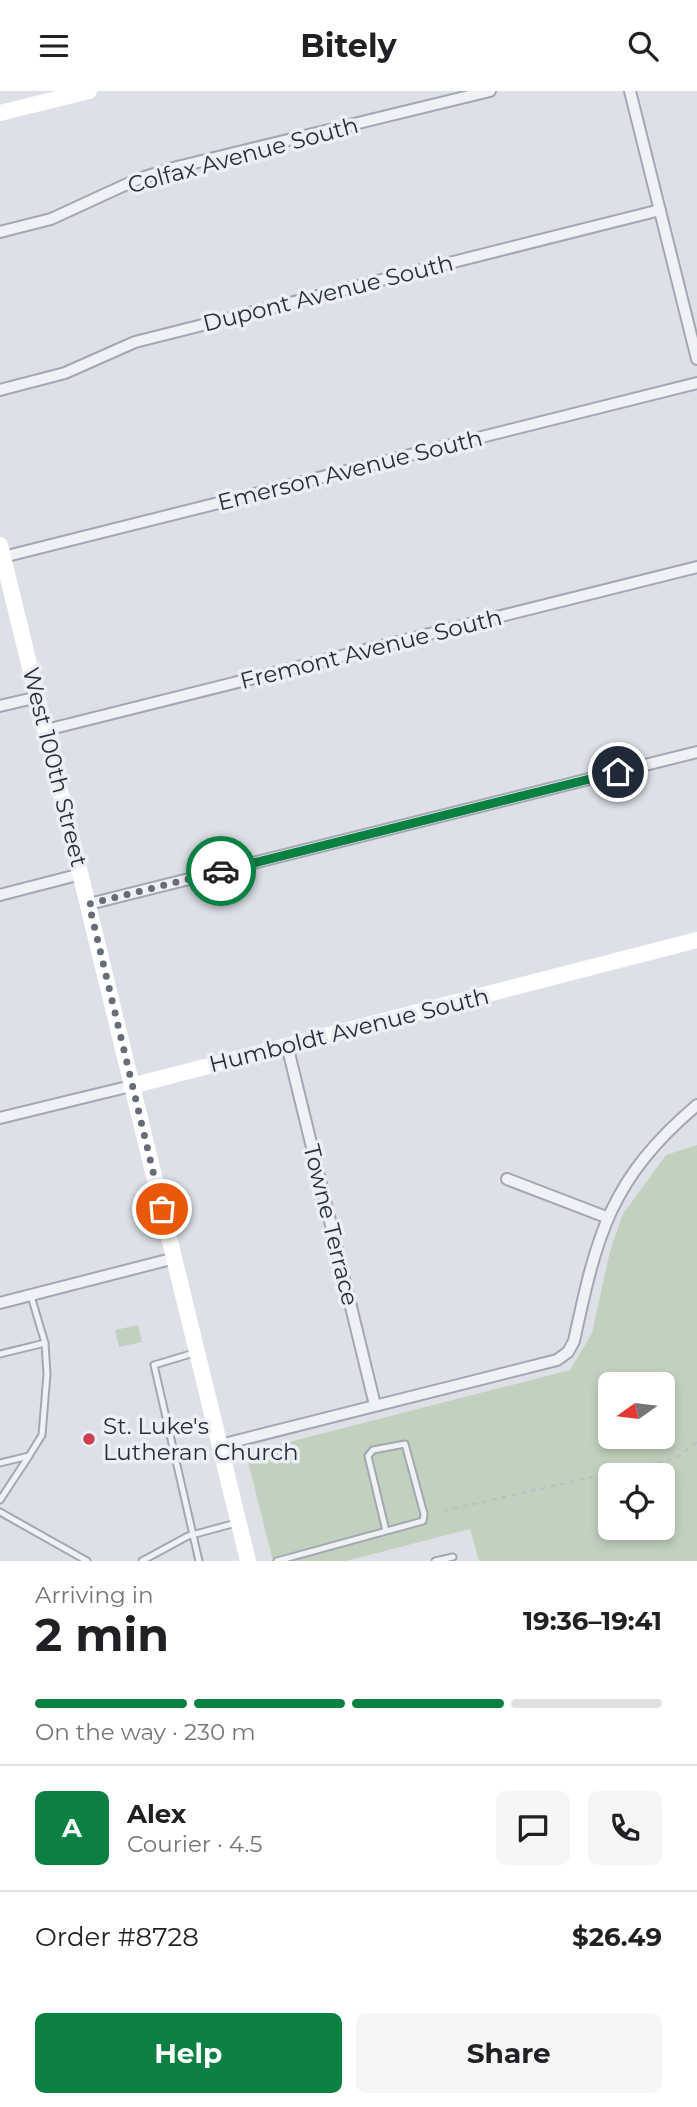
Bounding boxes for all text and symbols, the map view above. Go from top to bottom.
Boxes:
text: Bitely [300,26,397,65]
icon: menu [35,27,73,65]
icon: search [624,27,662,65]
street label: Colfax Avenue South [125,111,361,199]
street label: Dupont Avenue South [200,248,456,338]
street label: Emerson Avenue South [215,424,485,516]
street label: Fremont Avenue South [237,603,505,695]
street label: West 100th Street [17,665,93,869]
pin [588,742,648,802]
icon: home [599,753,637,791]
courier [186,836,256,906]
icon: car [202,852,240,890]
street label: Humboldt Avenue South [206,982,492,1078]
street label: Towne Terrace [297,1142,365,1308]
pin [132,1179,192,1239]
icon: bag [143,1190,181,1228]
north arrow [598,1372,676,1449]
map controls [598,1372,675,1540]
place label: St. Luke's Lutheran Church [103,1412,299,1466]
marker: St. Luke's Lutheran Church [81,1431,97,1447]
button: locate [598,1463,675,1540]
text: Arriving in [35,1581,154,1609]
text: 19:36–19:41 [523,1605,662,1637]
text: 2 min [35,1606,169,1663]
text: On the way · 230 m [35,1718,256,1746]
button: chat [496,1791,570,1865]
button: phone [588,1791,662,1865]
text: Alex [127,1798,186,1830]
text: A [62,1812,82,1844]
text: Courier · 4.5 [127,1830,262,1858]
text: Order #8728 [35,1921,199,1953]
text: $26.49 [572,1921,662,1953]
button: Help [35,2013,342,2093]
button: Share [356,2013,662,2093]

